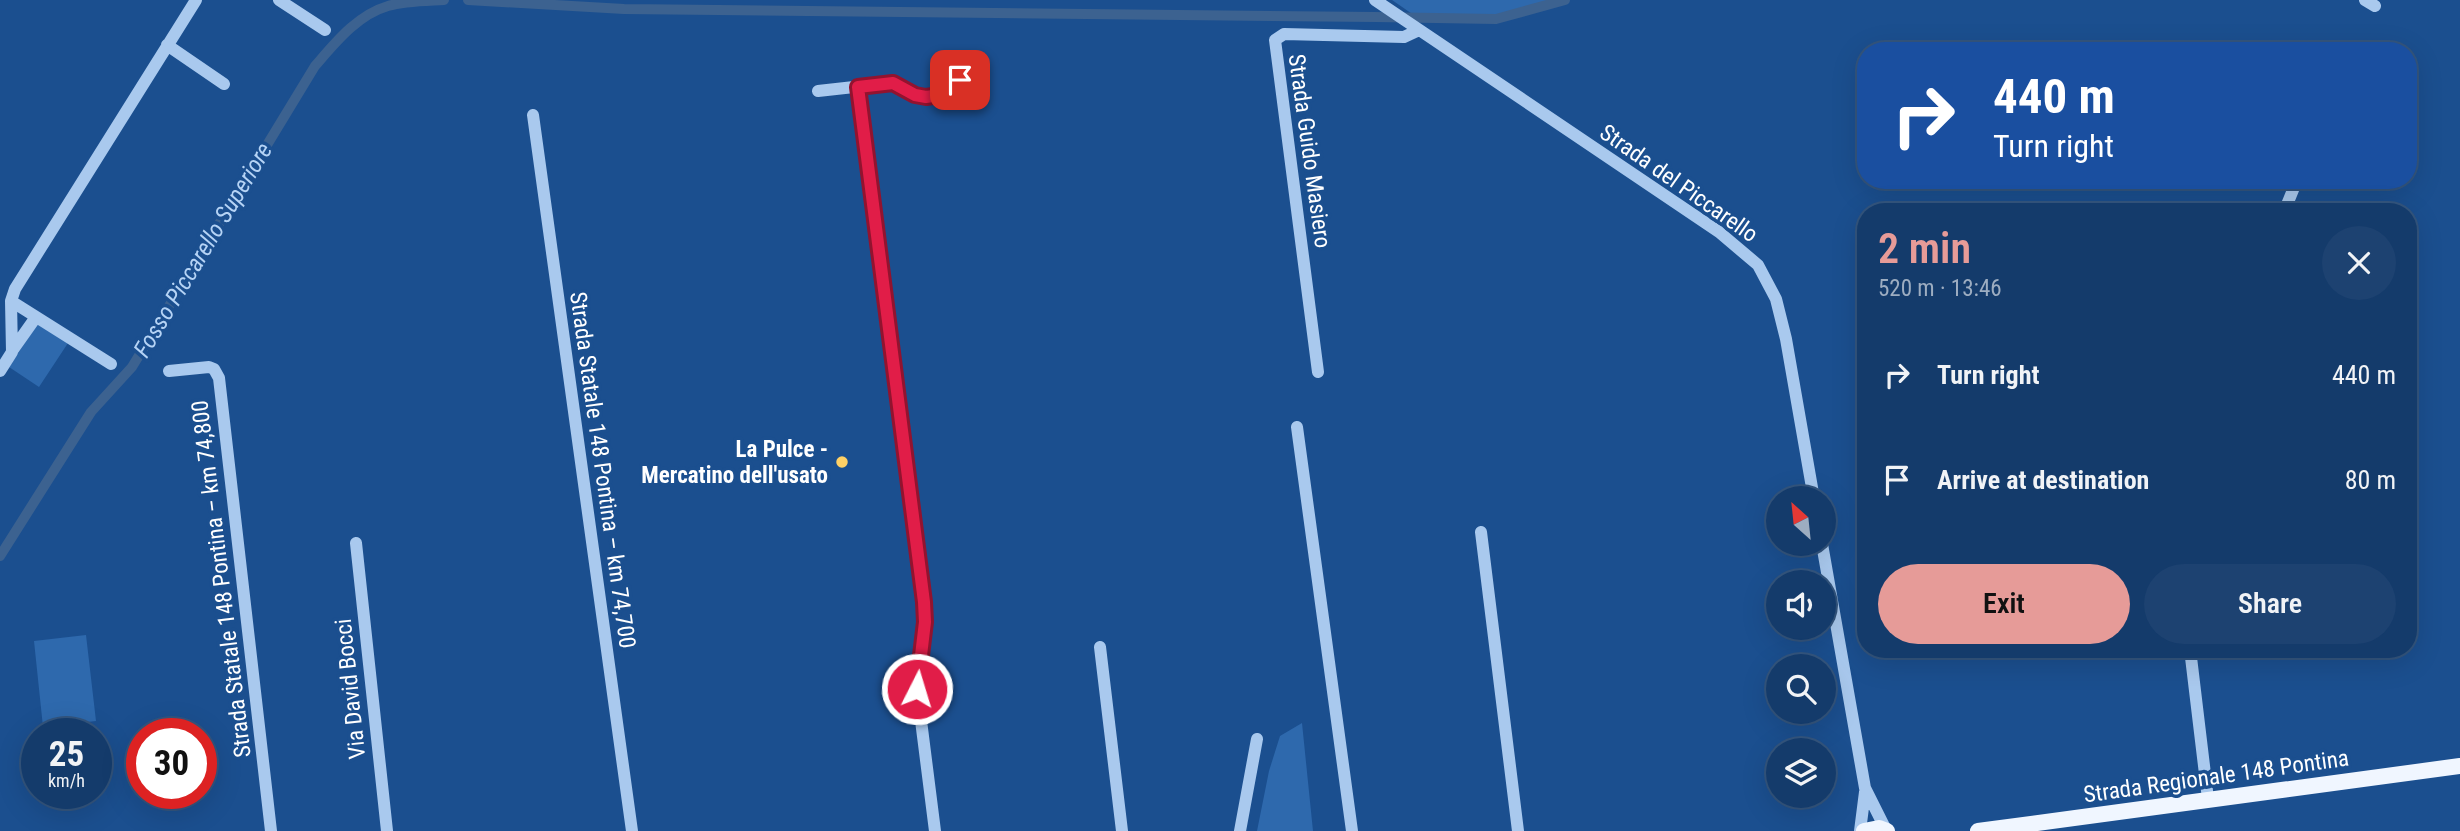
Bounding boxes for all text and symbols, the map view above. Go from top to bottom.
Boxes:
pin [930,50,990,110]
street label: Strada Guido Masiero [1283,52,1336,250]
icon: arrive [941,61,979,99]
text: 440 m [1993,68,2115,125]
icon: right [1878,70,1969,161]
street label: Strada del Piccarello [1594,119,1763,248]
text: Turn right [1993,127,2114,165]
water label: Fosso Piccarello Superiore [128,138,278,362]
text: 2 min [1878,224,1971,273]
button: close [2322,226,2396,300]
text: 520 m · 13:46 [1878,275,2002,302]
street label: Strada Statale 148 Pontina – km 74,700 [564,290,641,650]
icon: right [1878,356,1916,394]
text: Turn right [1937,360,2039,390]
text: 440 m [2332,360,2396,390]
street label: Strada Statale 148 Pontina – km 74,800 [186,399,257,759]
place label: La Pulce - Mercatino dell'usato [641,436,828,489]
marker: La Pulce - Mercatino dell'usato [834,454,850,470]
icon: arrive [1878,461,1916,499]
text: Arrive at destination [1937,465,2149,495]
text: 80 m [2345,465,2396,495]
north arrow [1766,486,1836,556]
map controls [1766,486,1836,808]
button: Exit [1878,564,2130,644]
button: Share [2144,564,2396,644]
button: sound [1766,570,1836,640]
street label: Via David Bocci [330,617,371,760]
position arrow [880,652,954,726]
button: search [1766,654,1836,724]
speed limit sign: 30 [126,718,217,809]
text: 25 [49,734,84,775]
button: layers [1766,738,1836,808]
street label: Strada Regionale 148 Pontina [2082,745,2350,808]
text: km/h [48,770,85,791]

